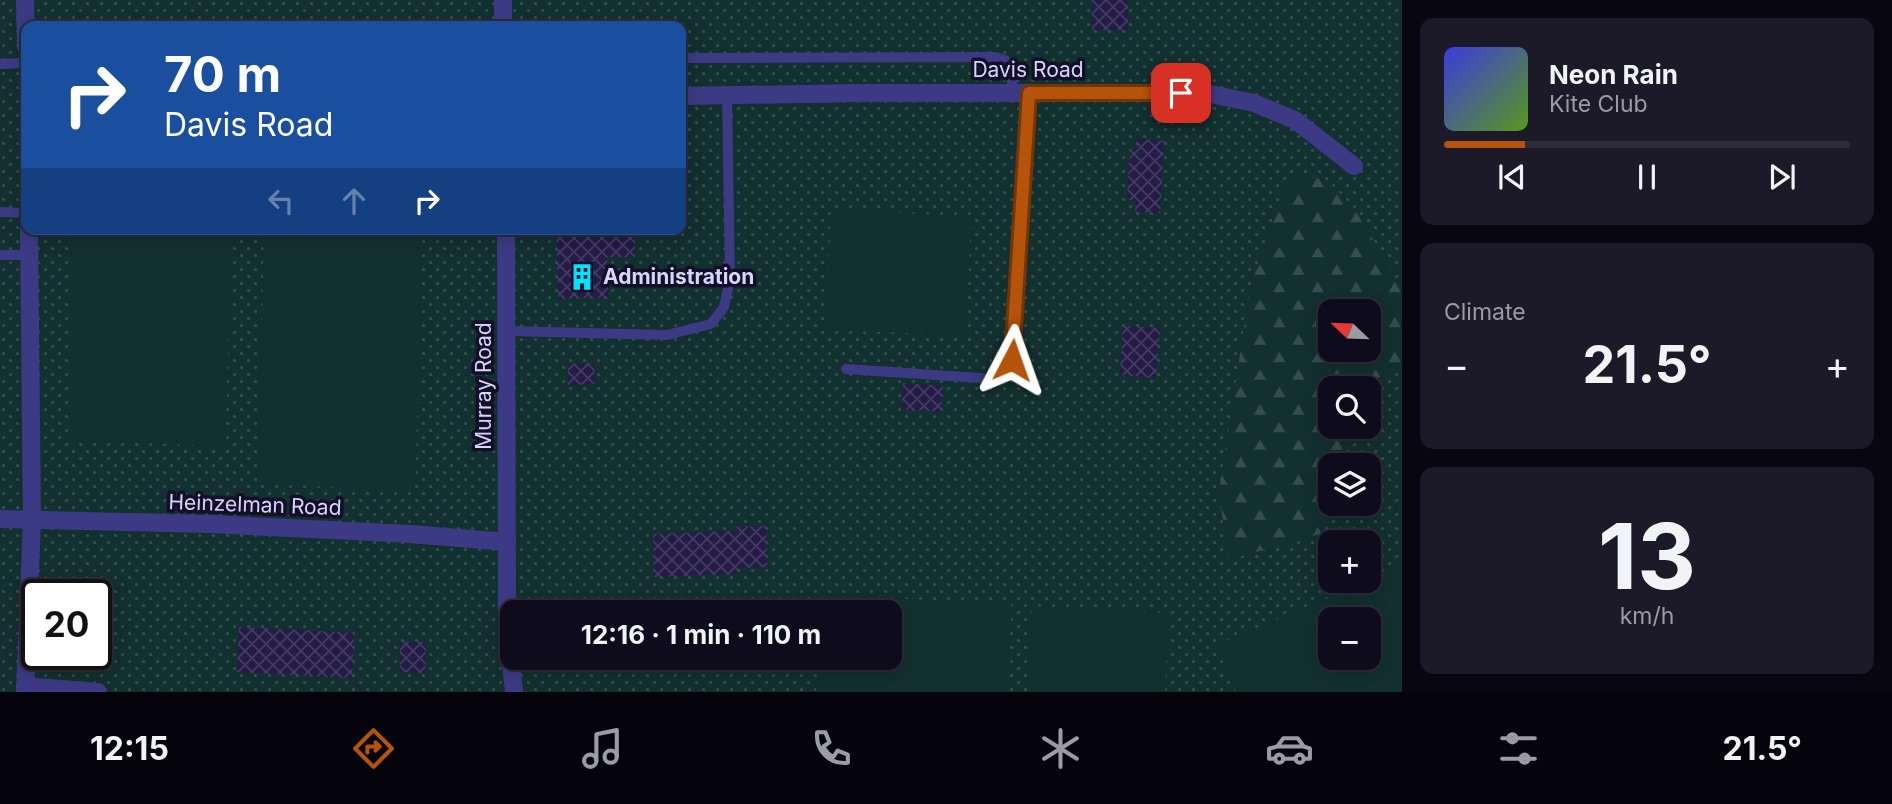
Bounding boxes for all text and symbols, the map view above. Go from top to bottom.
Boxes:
text: 70 m [164,45,281,104]
icon: right [49,49,140,140]
street label: Davis Road [972,57,1084,82]
text: Neon Rain [1549,59,1678,90]
pin [1151,63,1211,123]
icon: arrive [1162,74,1200,112]
text: Kite Club [1549,90,1648,118]
text: Davis Road [164,105,333,144]
icon: previous [1493,158,1531,196]
icon: pause [1628,158,1666,196]
icon: next [1763,158,1801,196]
icon: left [262,182,300,220]
icon: ahead [335,182,373,220]
icon: right [408,182,446,220]
building icon: Administration [567,262,597,292]
place label: Administration [603,264,754,289]
text: Climate [1444,298,1526,326]
north arrow [1318,299,1381,362]
map controls [1318,299,1381,670]
street label: Murray Road [471,322,496,450]
position arrow [975,323,1049,397]
text: 21.5° [1582,333,1712,396]
text: − [1444,342,1469,388]
text: + [1825,342,1850,388]
button: search [1318,376,1381,439]
button: layers [1318,453,1381,516]
street label: Heinzelman Road [168,489,342,520]
text: 13 [1598,501,1696,611]
button: + [1318,530,1381,593]
speed limit sign: 20 [21,579,112,670]
text: km/h [1620,602,1674,630]
button: − [1318,607,1381,670]
text: 12:16 · 1 min · 110 m [581,619,821,650]
icon: directions [349,724,398,773]
icon: music [578,724,627,773]
icon: phone [807,724,856,773]
icon: climate [1036,724,1085,773]
icon: car [1265,724,1314,773]
icon: filters [1494,724,1543,773]
text: 12:15 [90,729,169,768]
text: 21.5° [1723,729,1802,768]

